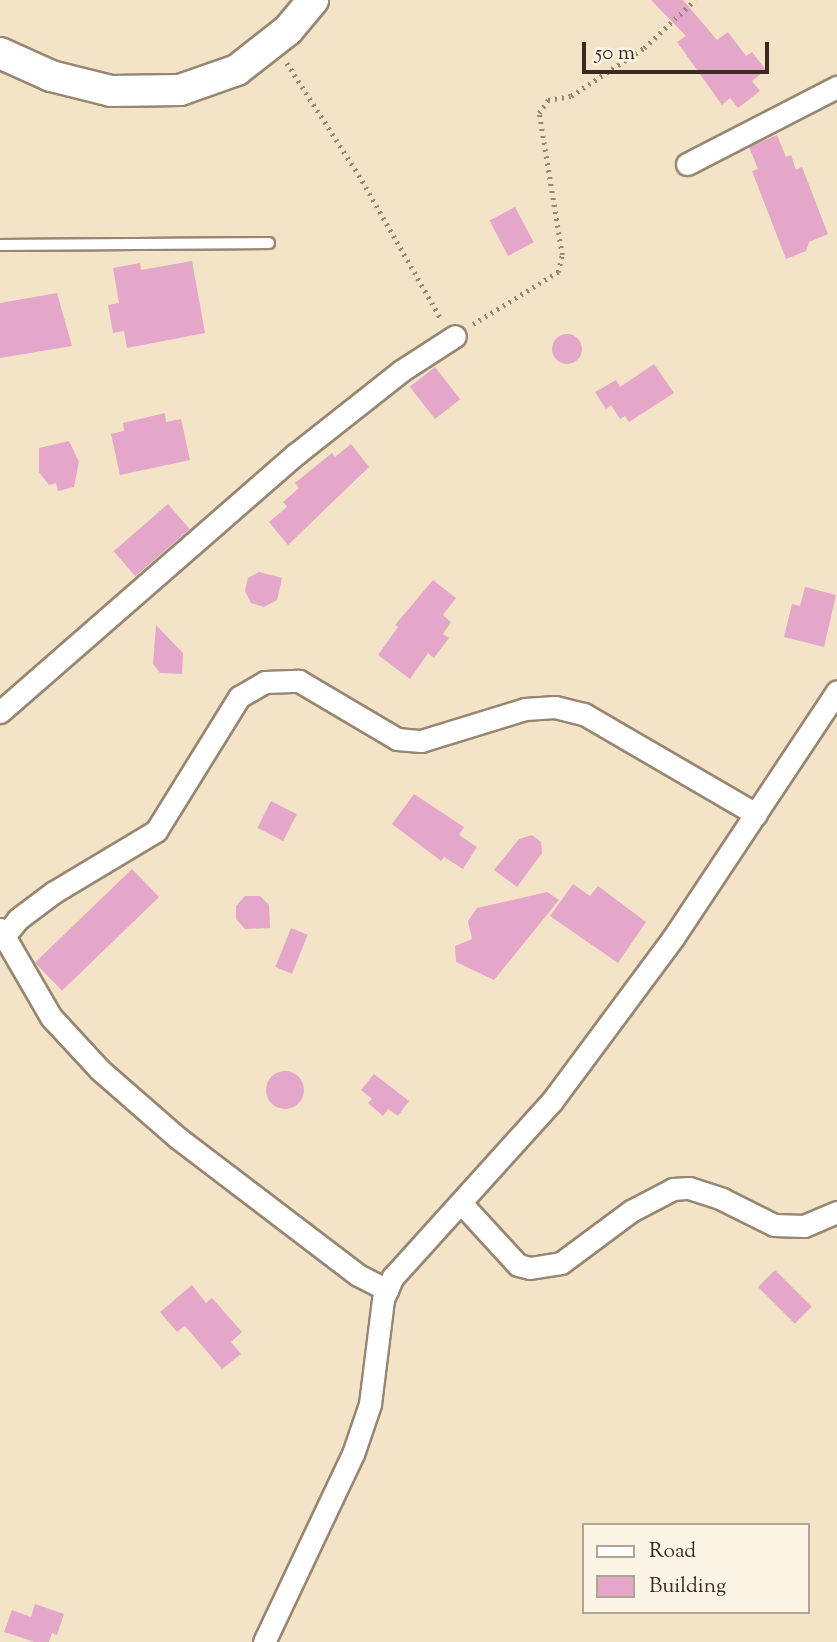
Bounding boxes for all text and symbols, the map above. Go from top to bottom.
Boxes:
scale bar [585,28,772,72]
text: 50 m [595,39,635,69]
legend [582,1523,809,1614]
text: Road [649,1537,696,1567]
text: Building [649,1572,726,1602]

